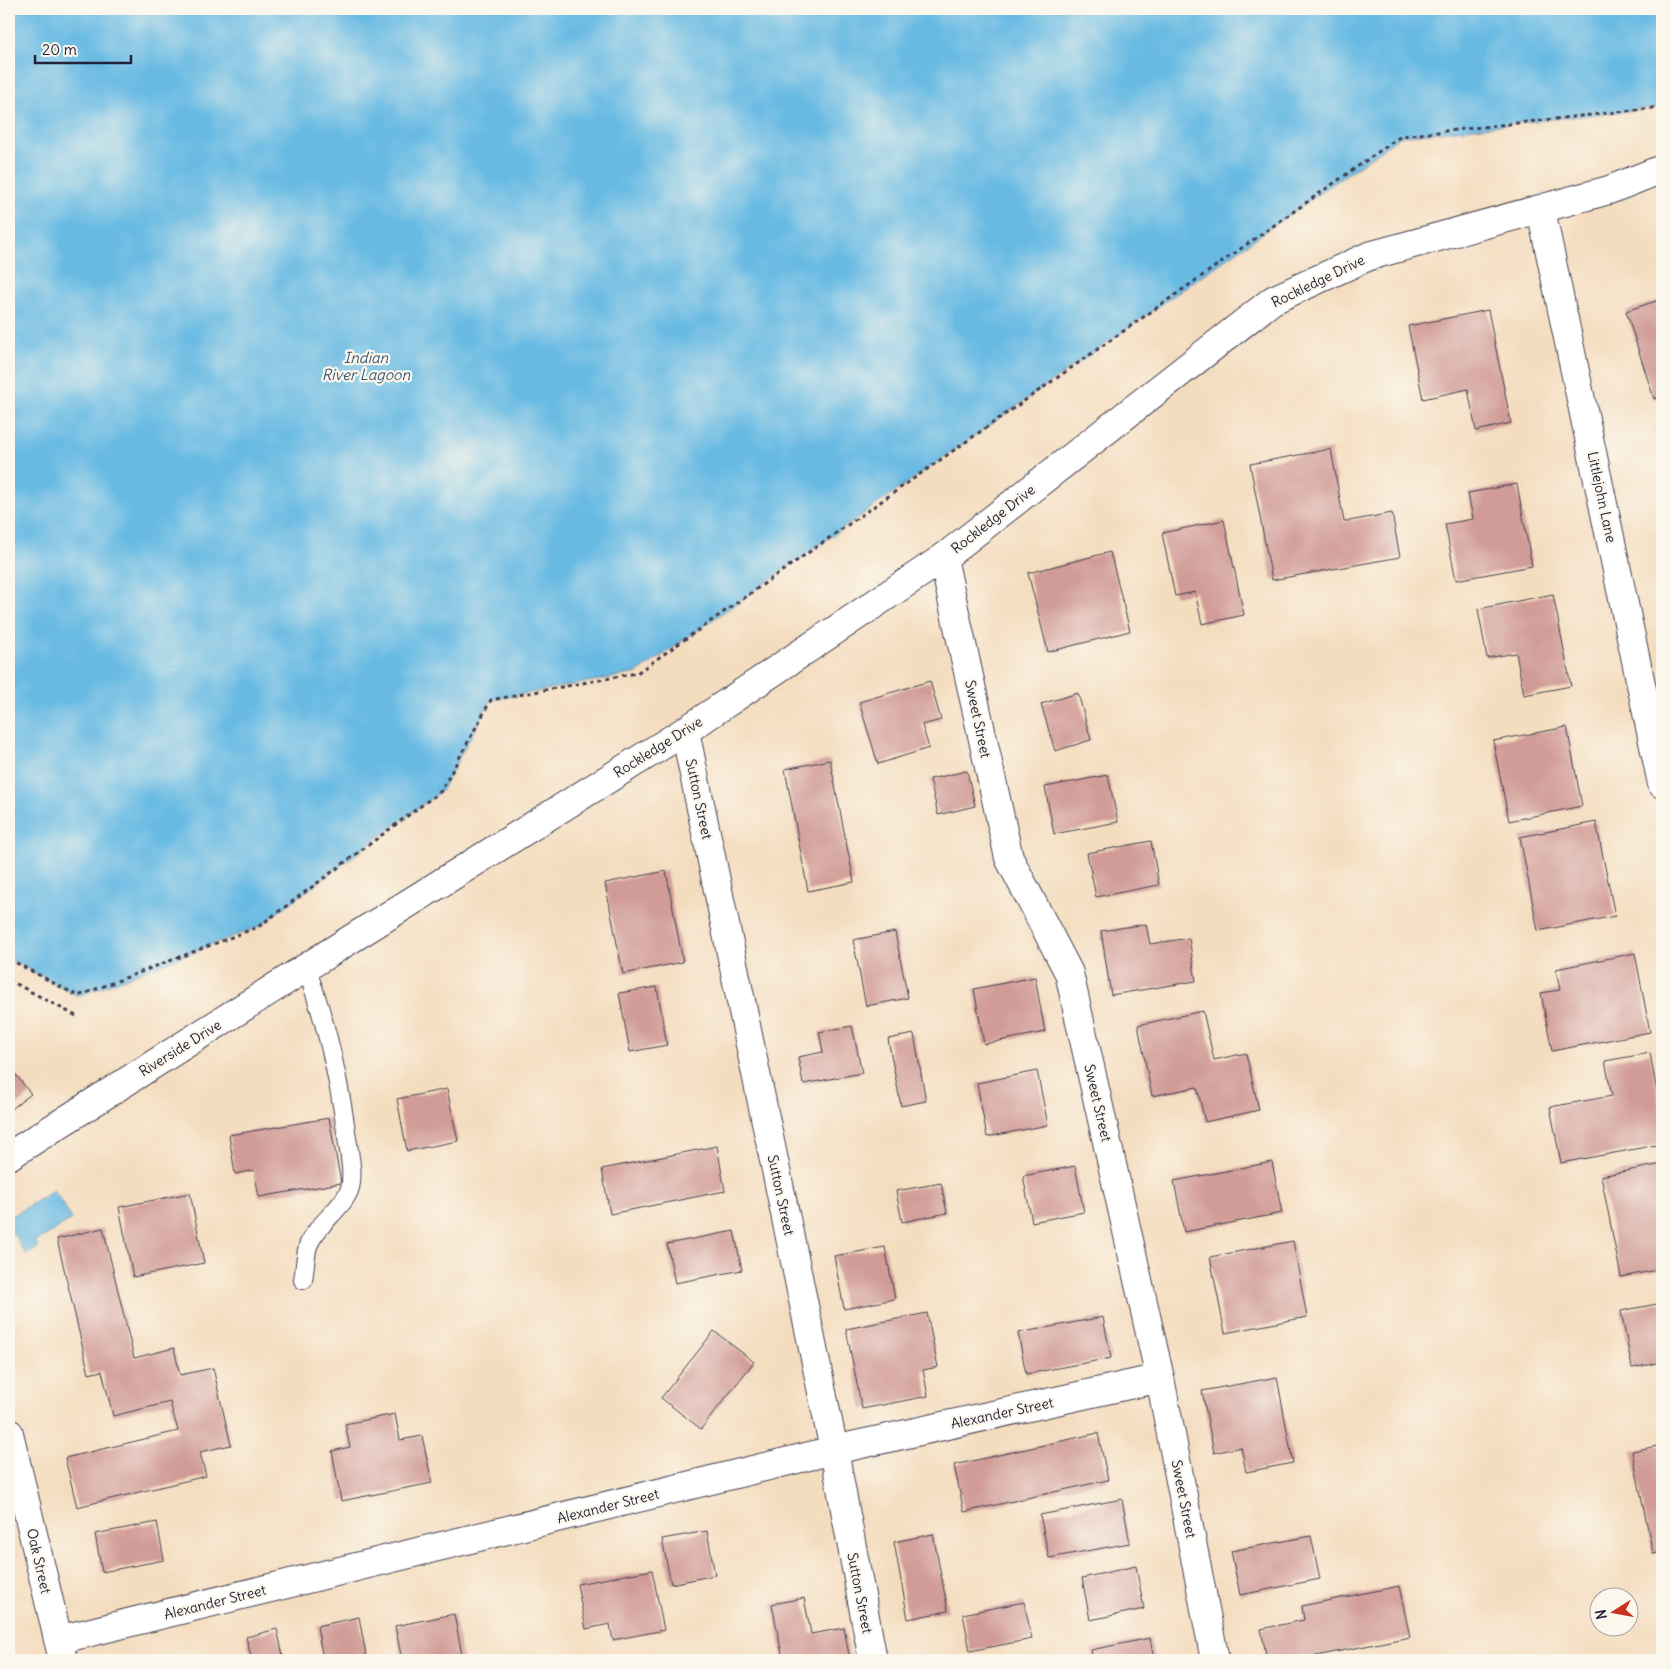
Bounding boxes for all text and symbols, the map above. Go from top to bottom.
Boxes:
scale bar [35,32,131,64]
text: 20 m [42,40,77,59]
street label: Rockledge Drive [1268,251,1368,311]
water label: Indian River Lagoon [322,348,411,384]
street label: Littlejohn Lane [1584,450,1620,544]
street label: Rockledge Drive [947,481,1039,557]
street label: Sweet Street [961,678,995,760]
street label: Rockledge Drive [610,712,706,782]
street label: Sutton Street [682,757,716,841]
street label: Riverside Drive [135,1016,225,1080]
street label: Sweet Street [1080,1062,1116,1144]
street label: Sutton Street [764,1153,798,1237]
street label: Alexander Street [949,1393,1055,1433]
street label: Sweet Street [1168,1458,1200,1540]
street label: Alexander Street [555,1485,661,1527]
street label: Oak Street [23,1526,55,1596]
street label: Sutton Street [843,1551,877,1635]
street label: Alexander Street [162,1581,268,1623]
north arrow [1588,1586,1638,1636]
text: N [1591,1608,1611,1621]

